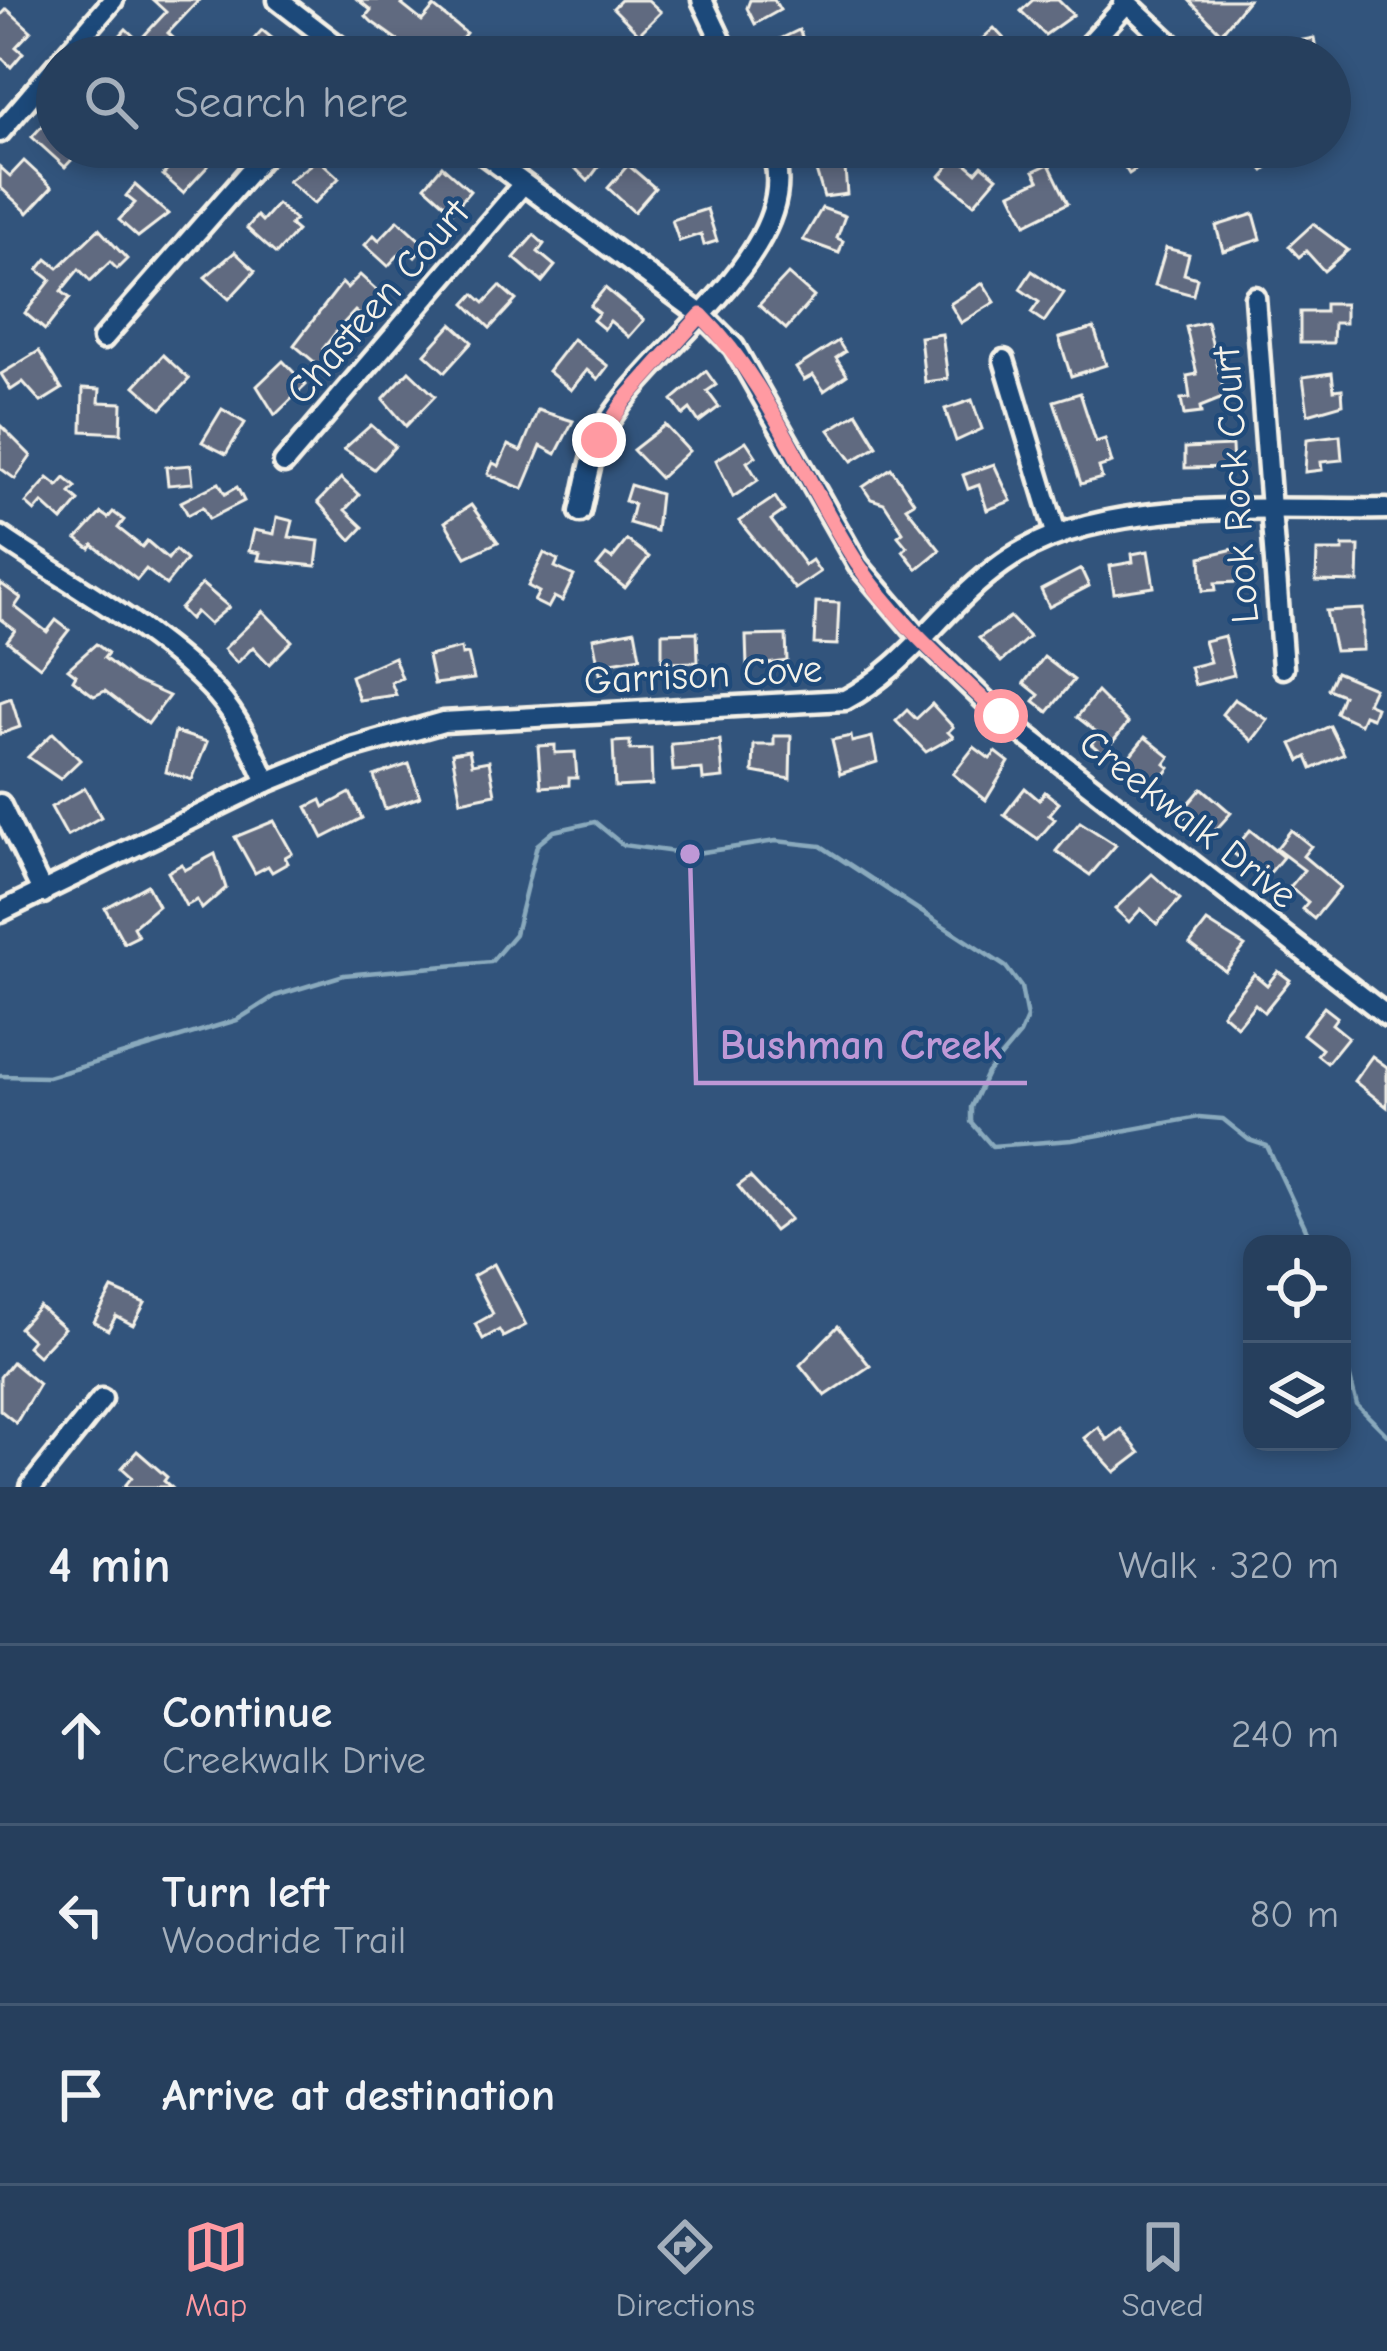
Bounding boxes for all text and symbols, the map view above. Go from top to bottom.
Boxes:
search box [36,36,1351,168]
icon: search [78,69,144,135]
text: Search here [174,76,408,128]
street label: Chasteen Court [277,189,480,413]
street label: Look Rock Court [1204,343,1268,625]
route end [572,413,626,467]
street label: Garrison Cove [583,646,823,704]
route start [974,689,1028,743]
street label: Creekwalk Drive [1070,720,1306,918]
callout: Bushman Creek [696,1005,1027,1083]
text: Bushman Creek [720,1021,1003,1070]
map controls [1243,1235,1351,1451]
button: locate [1243,1235,1351,1343]
button: layers [1243,1343,1351,1451]
text: 4 min [48,1536,171,1595]
text: Walk · 320 m [1118,1543,1339,1588]
text: Continue [162,1686,332,1738]
icon: ahead [48,1702,114,1768]
text: 240 m [1231,1712,1339,1757]
text: Creekwalk Drive [162,1738,426,1783]
text: Turn left [162,1866,329,1918]
icon: left [48,1882,114,1948]
text: 80 m [1250,1892,1339,1937]
text: Woodride Trail [162,1918,406,1963]
icon: arrive [48,2062,114,2128]
text: Arrive at destination [162,2069,555,2121]
tab: Map [183,2214,249,2324]
tab: Directions [616,2214,755,2324]
tab: Saved [1121,2214,1204,2324]

